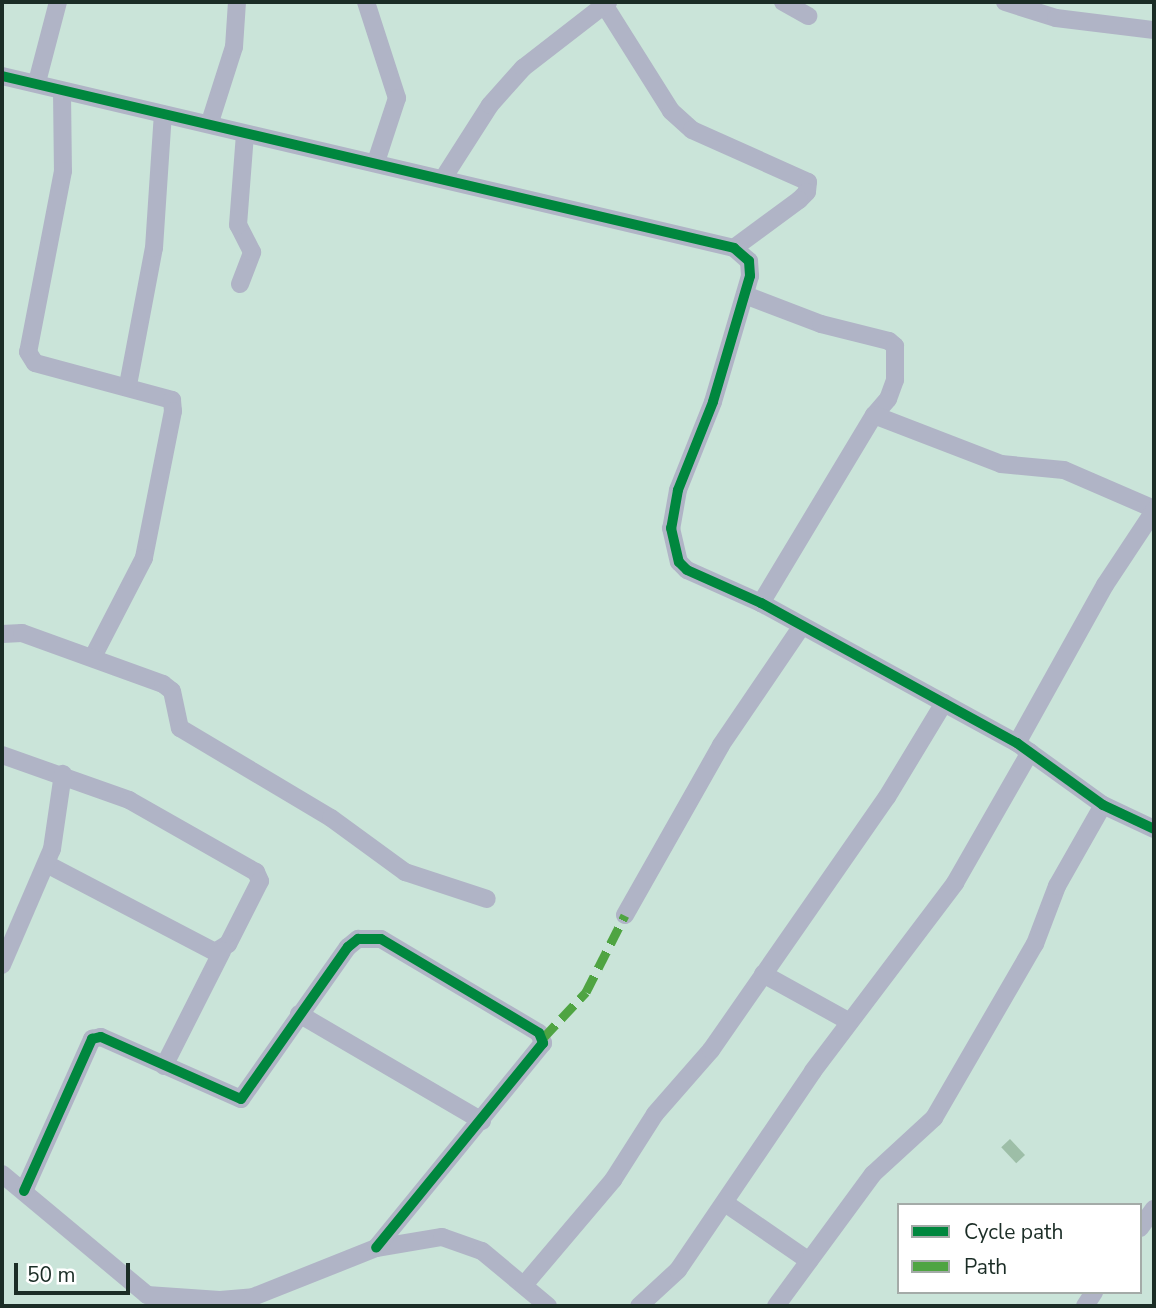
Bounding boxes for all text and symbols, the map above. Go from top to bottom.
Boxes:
legend [897,1203,1142,1294]
text: Cycle path [964,1218,1063,1246]
scale bar [18,1248,133,1292]
text: Path [964,1253,1007,1281]
text: 50 m [27,1261,76,1289]

